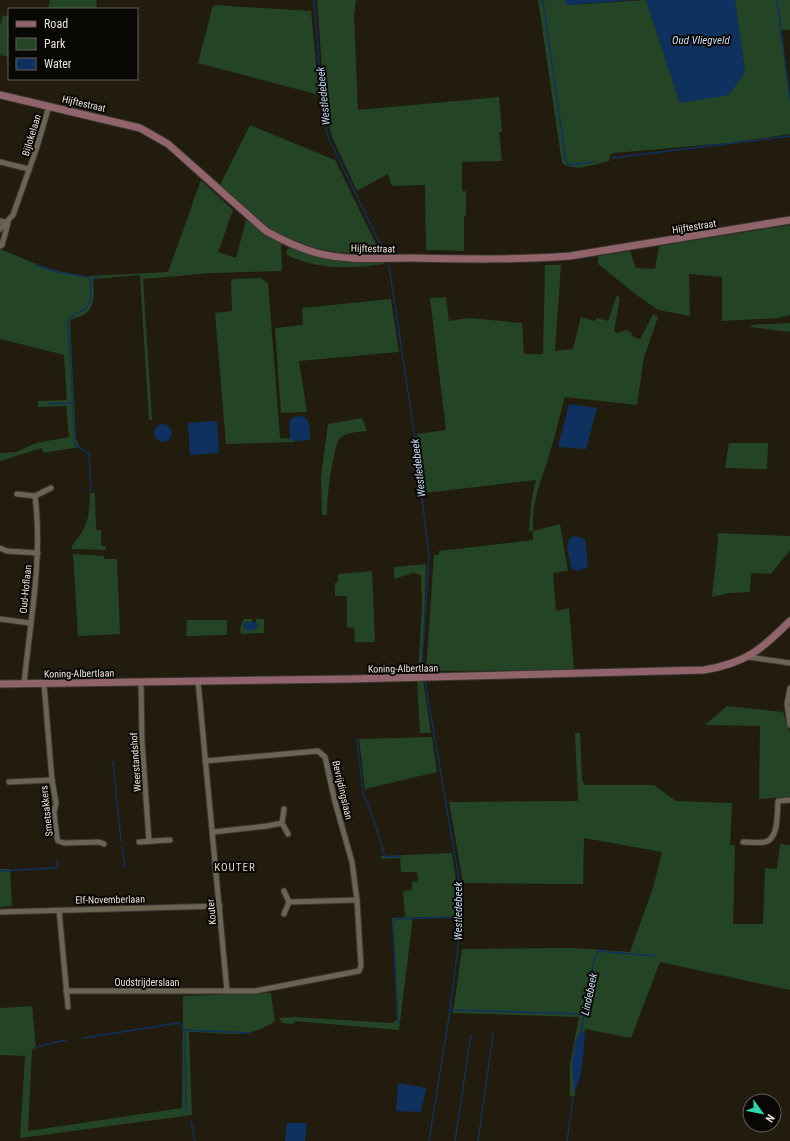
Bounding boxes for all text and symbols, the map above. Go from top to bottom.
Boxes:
legend [8,8,138,80]
text: Road [44,17,68,31]
water label: Oud Vliegveld [672,34,731,47]
text: Park [44,37,66,51]
text: Water [44,57,72,71]
water label: Westledebeek [314,66,333,126]
street label: Hijftestraat [61,93,107,114]
street label: Bijlokelaan [20,113,43,157]
street label: Hijftestraat [671,218,717,235]
street label: Hijftestraat [351,243,395,254]
water label: Westledebeek [408,438,429,498]
street label: Oud-Hoflaan [17,564,34,614]
street label: Koning-Albertlaan [368,662,438,675]
street label: Koning-Albertlaan [44,667,114,680]
street label: Weerstandshof [128,731,143,792]
street label: Bevrijdingslaan [330,760,355,821]
street label: Smetsakkers [38,785,55,837]
district label: KOUTER [214,861,256,874]
water label: Westledebeek [452,881,465,940]
street label: Elf-Novemberlaan [75,893,145,906]
street label: Kouter [205,899,218,925]
water label: Lindebeek [579,972,600,1017]
street label: Oudstrijderslaan [115,977,180,988]
north arrow [742,1093,782,1133]
text: N [763,1112,777,1125]

